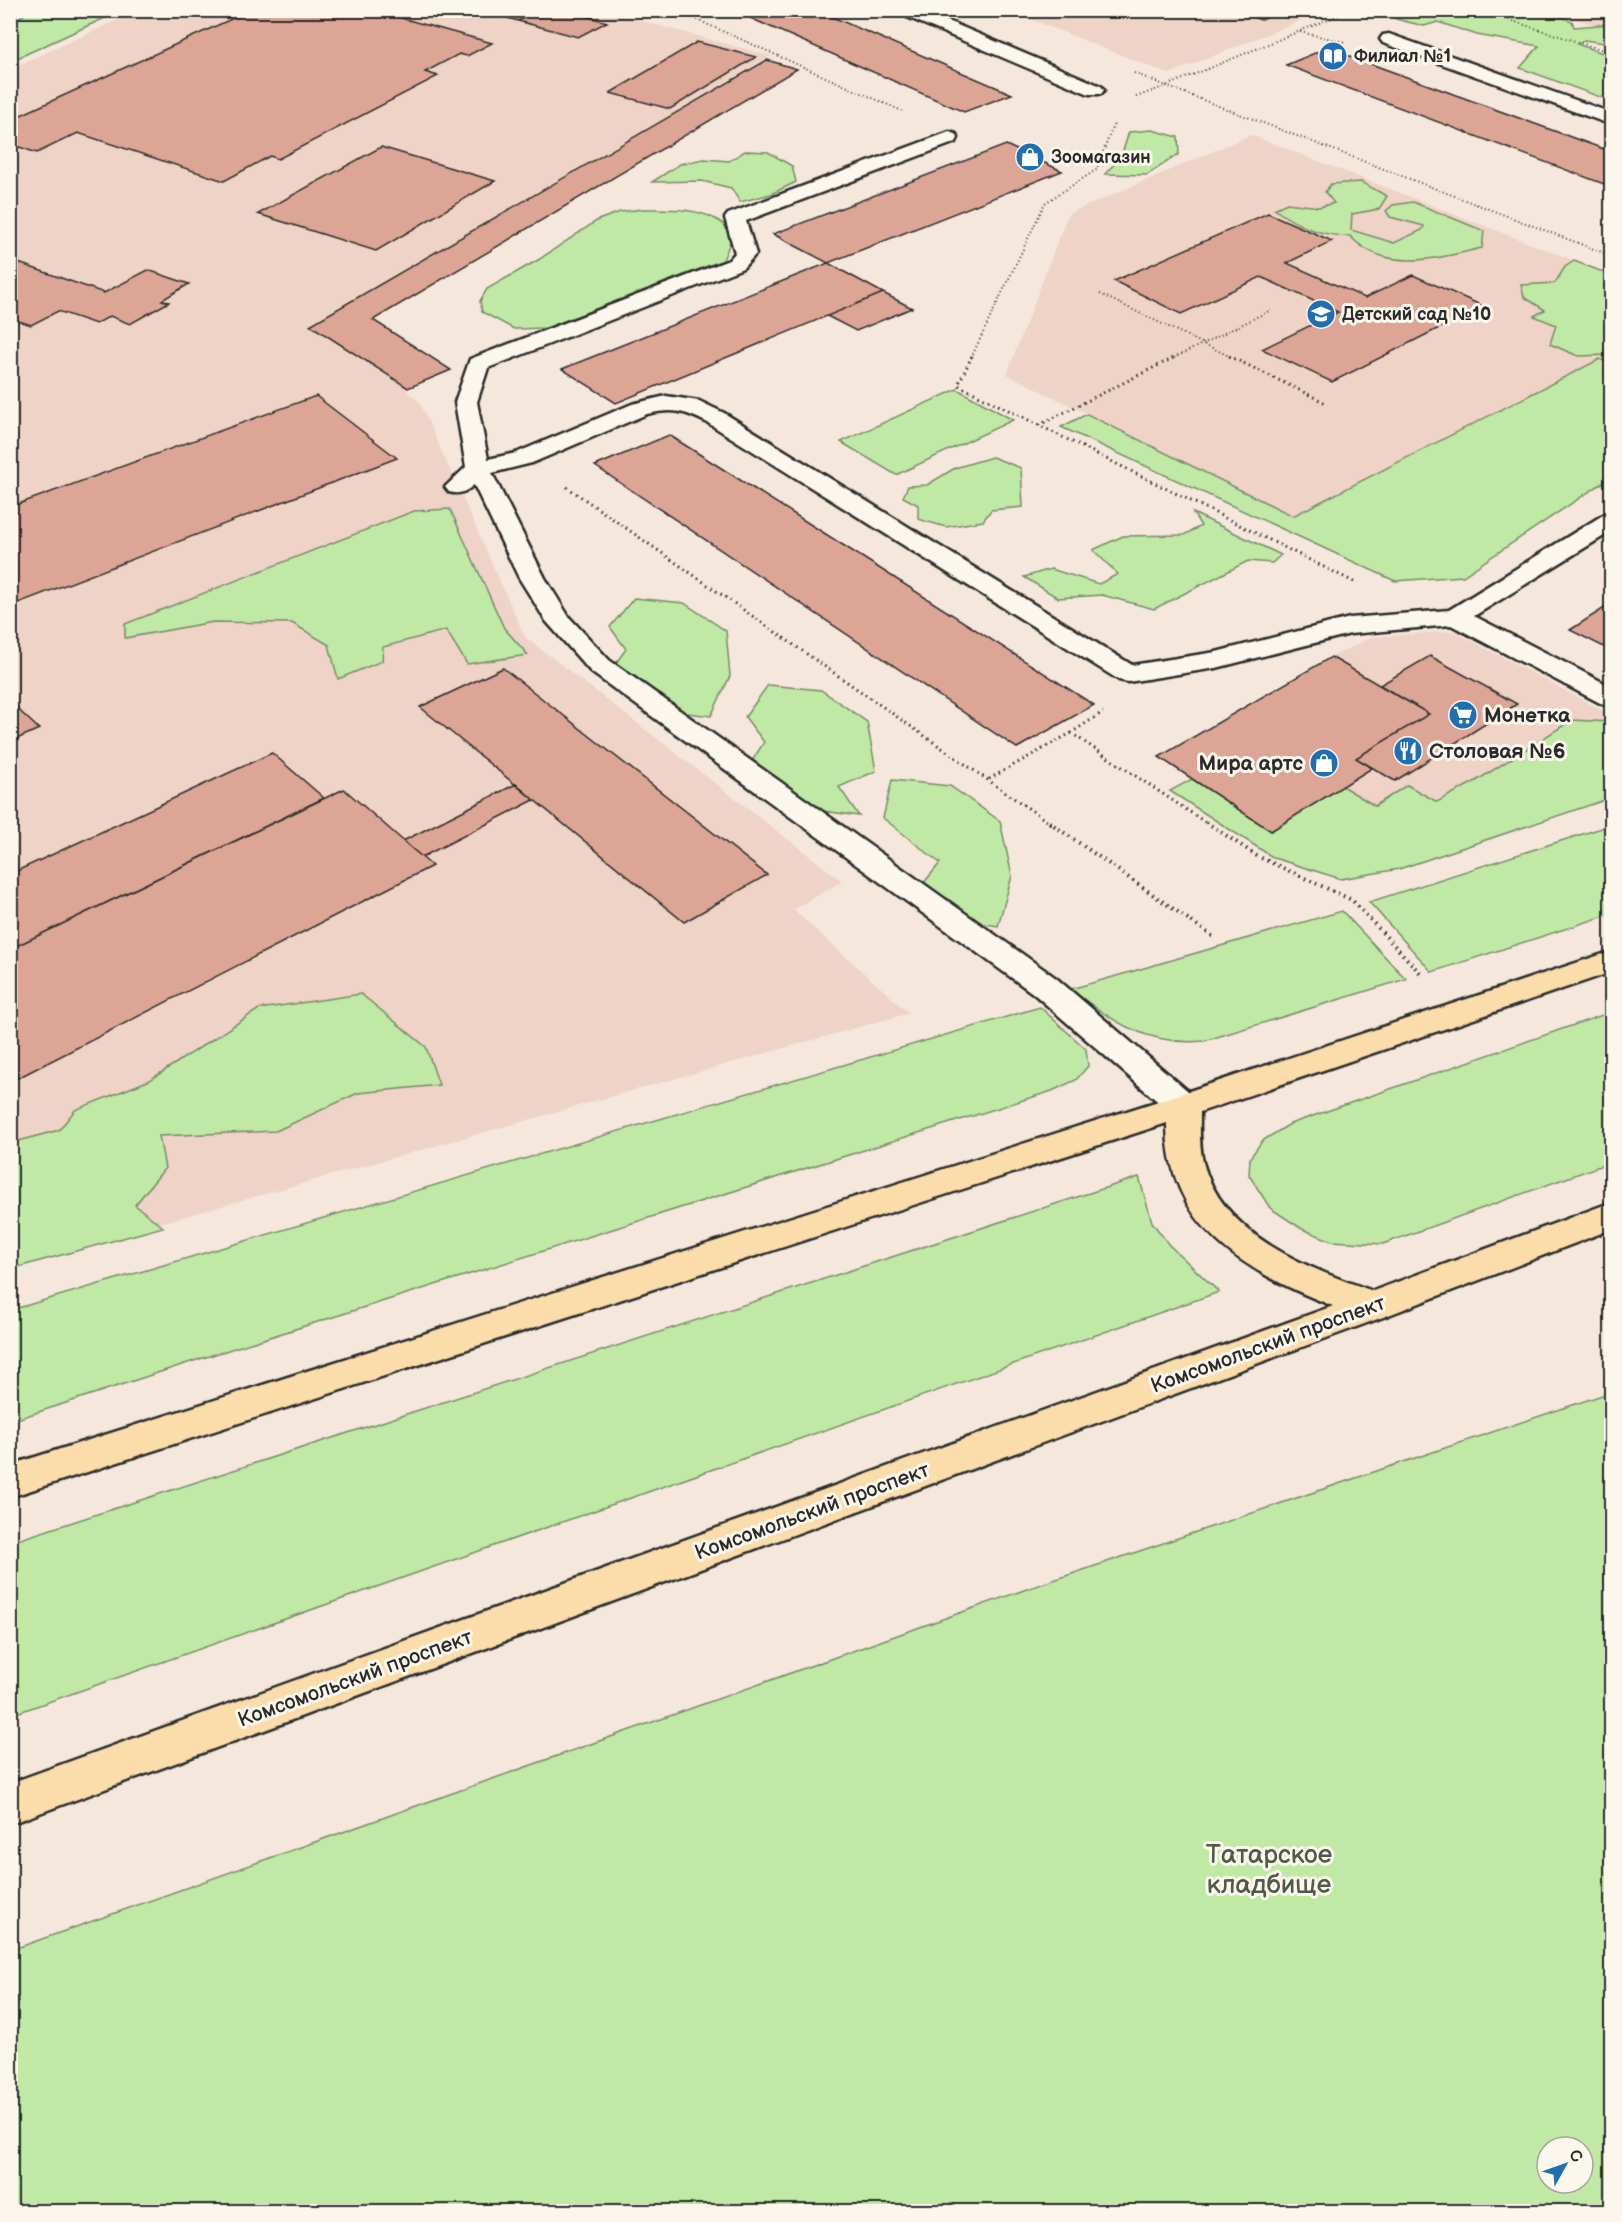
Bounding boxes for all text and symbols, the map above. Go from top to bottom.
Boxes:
library icon: Филиал №1 [1317,40,1349,72]
place label: Филиал №1 [1354,46,1451,67]
shop icon: Зоомагазин [1014,141,1046,173]
place label: Зоомагазин [1051,147,1151,168]
school or university icon: Детский сад №10 [1305,298,1337,330]
place label: Детский сад №10 [1342,304,1491,325]
supermarket icon: Монетка [1447,699,1479,731]
place label: Монетка [1484,703,1571,728]
restaurant icon: Столовая №6 [1392,735,1424,767]
place label: Столовая №6 [1429,739,1565,764]
shop icon: Мира артс [1308,747,1340,779]
place label: Мира артс [1199,751,1303,776]
street label: Комсомольский проспект [1148,1290,1389,1399]
street label: Комсомольский проспект [692,1457,933,1566]
street label: Комсомольский проспект [235,1624,476,1733]
park label: Татарское кладбище [1206,1840,1332,1901]
north arrow [1535,2135,1595,2195]
text: С [1564,2146,1586,2167]

